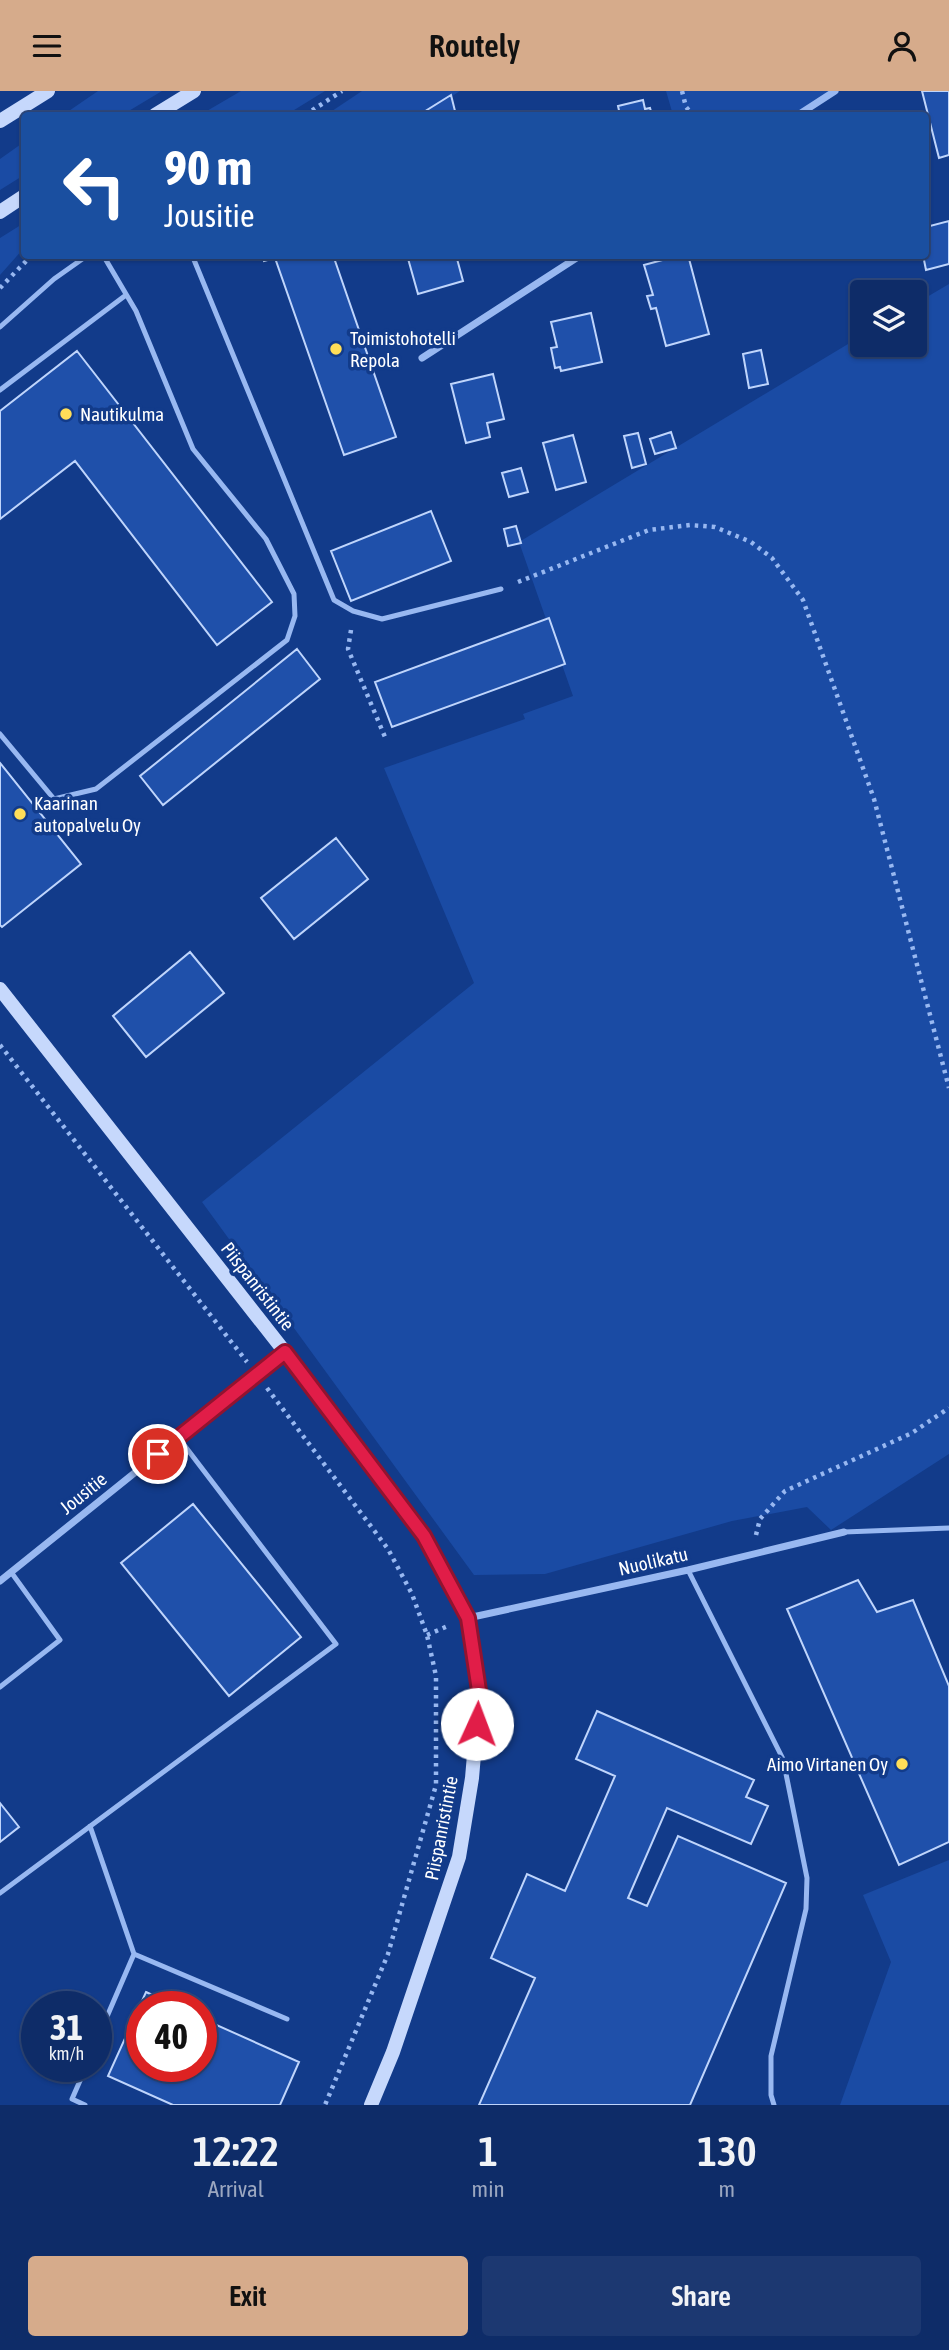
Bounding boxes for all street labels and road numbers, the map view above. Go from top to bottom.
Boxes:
street label: Piispanristintie [217,1238,299,1334]
street label: Jousitie [55,1468,111,1518]
street label: Nuolikatu [616,1542,690,1580]
street label: Piispanristintie [420,1774,462,1882]

